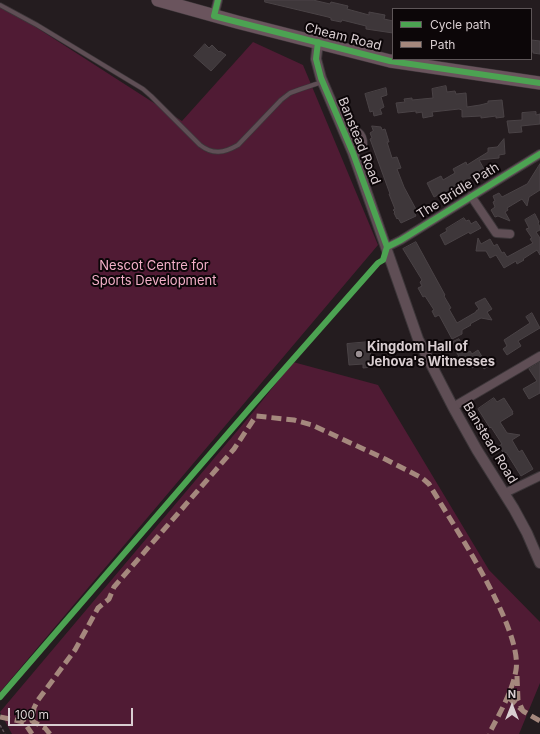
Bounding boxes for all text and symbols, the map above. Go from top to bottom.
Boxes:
legend [392,8,532,60]
text: Cycle path [430,17,491,32]
street label: Cheam Road [303,20,383,54]
text: Path [430,37,455,52]
street label: Banstead Road [334,95,384,187]
street label: The Bridle Path [414,159,502,223]
park label: Nescot Centre for Sports Development [92,258,216,289]
place label: Kingdom Hall of Jehova's Witnesses [367,339,495,370]
marker: Kingdom Hall of Jehova's Witnesses [354,349,364,359]
street label: Banstead Road [460,399,520,487]
north arrow [492,686,532,726]
text: N [508,687,516,701]
scale bar [10,700,135,726]
text: 100 m [15,707,49,722]

